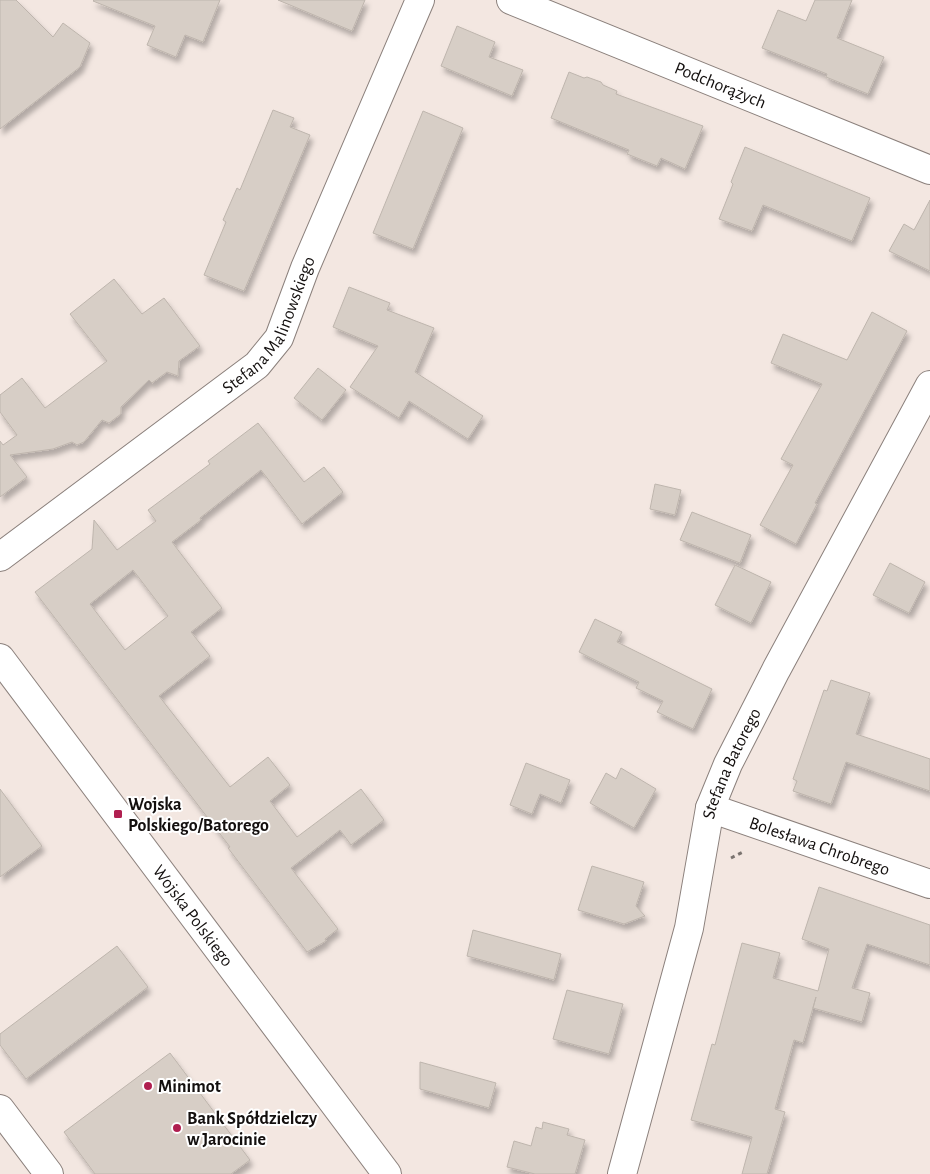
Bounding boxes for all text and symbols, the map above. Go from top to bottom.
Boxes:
street label: Podchorążych [672,59,768,112]
street label: Stefana Malinowskiego [219,254,319,398]
street label: Stefana Batorego [700,705,765,820]
place label: Wojska Polskiego/Batorego [128,796,269,835]
marker: Wojska Polskiego/Batorego [112,808,124,820]
street label: Bolesława Chrobrego [747,814,892,879]
street label: Wojska Polskiego [149,862,236,970]
place label: Minimot [158,1078,221,1096]
marker: Minimot [142,1080,154,1092]
place label: Bank Spółdzielczy w Jarocinie [187,1110,318,1149]
marker: Bank Spółdzielczy w Jarocinie [171,1122,183,1134]

